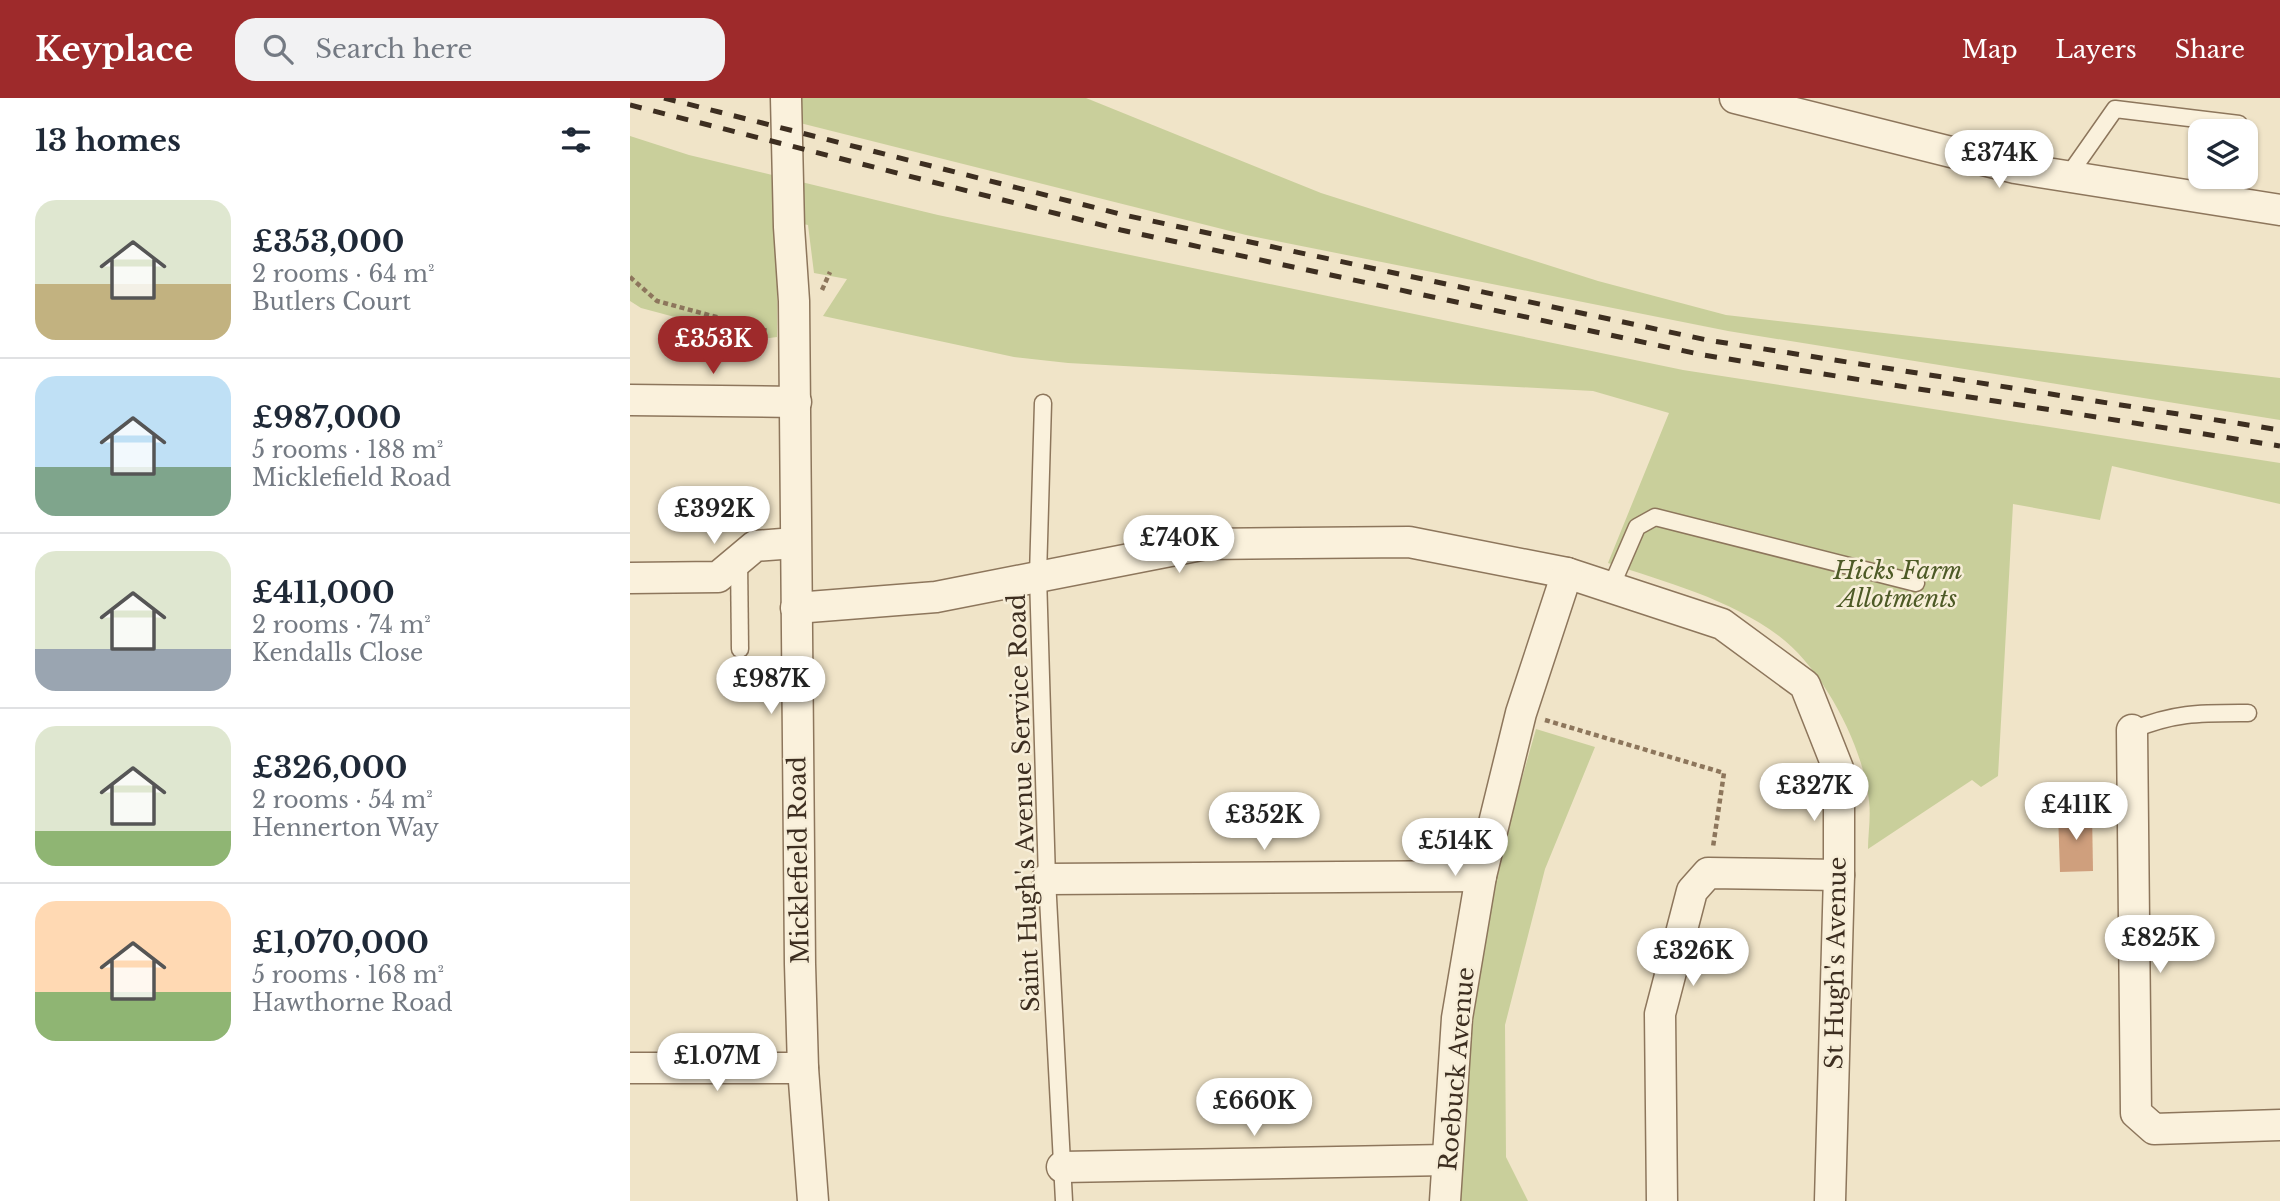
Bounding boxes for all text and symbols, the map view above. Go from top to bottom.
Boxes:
search box [235,18,725,81]
text: Keyplace [35,29,193,70]
icon: search [259,30,297,68]
text: Search here [315,33,472,65]
text: Map [1962,35,2018,64]
text: Layers [2056,35,2137,64]
text: Share [2175,35,2245,64]
map controls [2188,119,2258,189]
button: layers [2188,119,2258,189]
icon: filters [557,121,595,159]
text: 13 homes [35,122,181,159]
pin: £374K [1950,130,2048,190]
text: £374K [1961,139,2037,167]
text: £353,000 [252,223,405,260]
icon: home [91,228,175,312]
text: 2 rooms · 64 m² [252,260,435,288]
text: Butlers Court [252,288,411,316]
pin: £353K [664,316,762,376]
text: £353K [674,325,752,353]
text: £987,000 [252,399,402,436]
icon: home [91,404,175,488]
text: 5 rooms · 188 m² [252,436,443,464]
text: Micklefield Road [252,464,451,492]
pin: £392K [665,486,763,546]
text: £392K [674,495,754,523]
pin: £740K [1130,516,1228,575]
text: £740K [1139,524,1219,552]
park label: Hicks Farm Allotments [1833,556,1963,613]
text: £411,000 [252,574,395,611]
icon: home [91,579,175,663]
street label: Saint Hugh's Avenue Service Road [1002,593,1045,1013]
text: 2 rooms · 74 m² [252,611,431,639]
text: Kendalls Close [252,639,423,667]
pin: £987K [722,656,820,716]
text: £987K [732,665,810,693]
text: £326,000 [252,749,407,786]
icon: home [91,754,175,838]
street label: Micklefield Road [782,756,815,964]
pin: £327K [1765,764,1863,823]
text: £327K [1776,772,1852,800]
pin: £411K [2027,782,2125,842]
text: 2 rooms · 54 m² [252,786,433,814]
text: £411K [2041,791,2111,819]
pin: £352K [1215,792,1313,852]
text: £352K [1225,801,1303,829]
text: Hennerton Way [252,814,439,842]
pin: £514K [1406,818,1504,878]
text: £514K [1418,827,1492,855]
street label: St Hugh's Avenue [1819,856,1852,1070]
pin: £825K [2111,916,2209,975]
text: £1,070,000 [252,924,429,961]
text: £825K [2121,924,2199,952]
pin: £326K [1644,928,1742,988]
icon: home [91,929,175,1013]
text: £326K [1653,937,1733,965]
text: 5 rooms · 168 m² [252,961,444,989]
street label: Roebuck Avenue [1433,966,1480,1172]
text: Hawthorne Road [252,989,453,1017]
pin: £1.07M [660,1034,774,1093]
text: £1.07M [673,1042,761,1070]
pin: £660K [1205,1079,1303,1138]
text: £660K [1212,1087,1296,1115]

